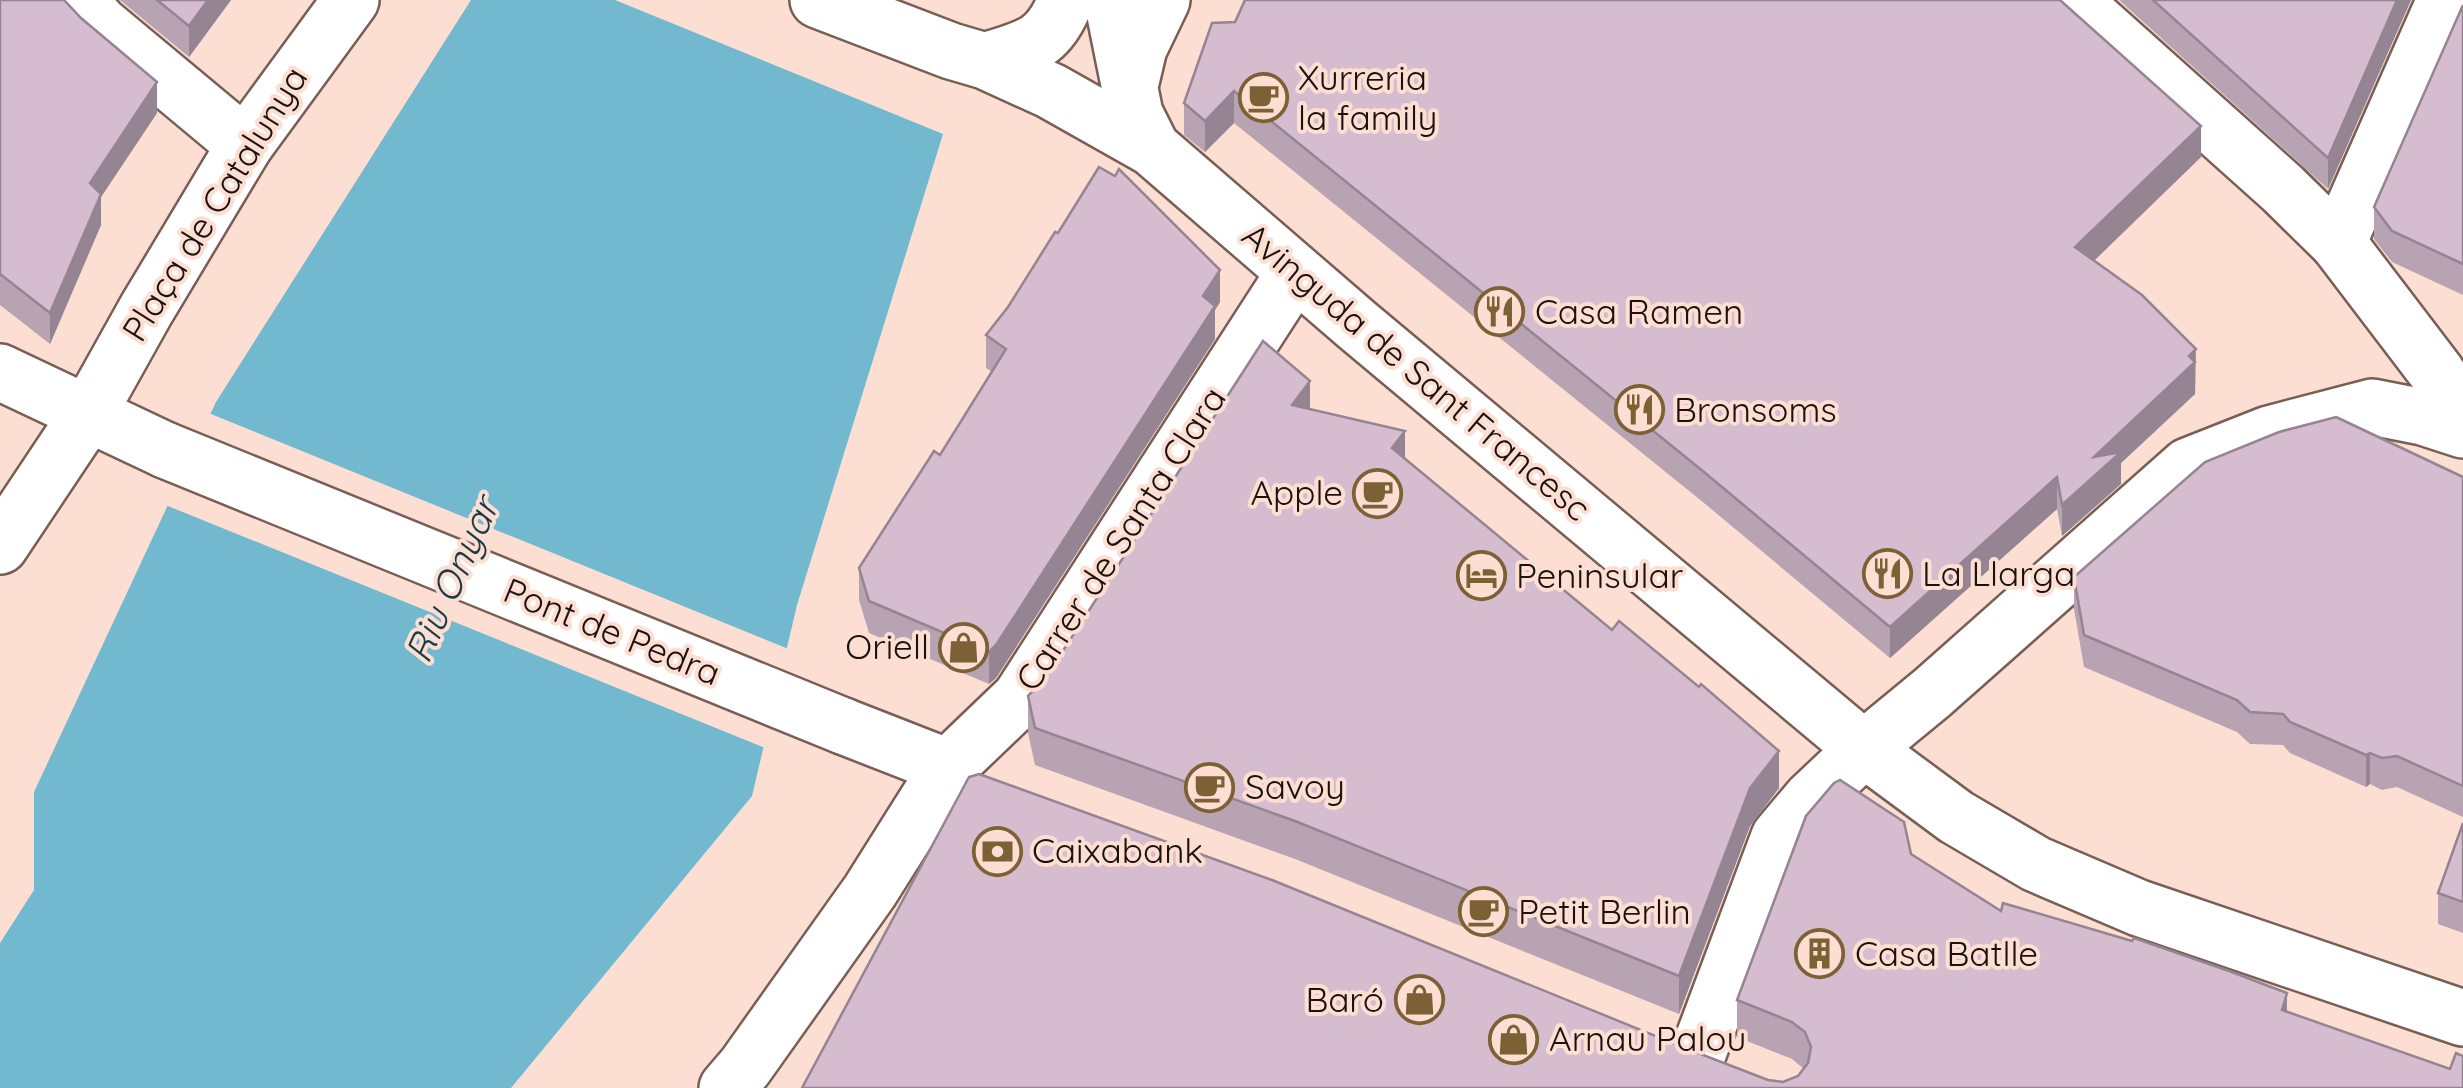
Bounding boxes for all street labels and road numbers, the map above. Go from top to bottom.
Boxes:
street label: Plaça de Catalunya [112,58,316,349]
street label: Avinguda de Sant Francesc [1234,213,1600,530]
street label: Carrer de Santa Clara [1005,378,1235,699]
street label: Pont de Pedra [498,568,727,694]

